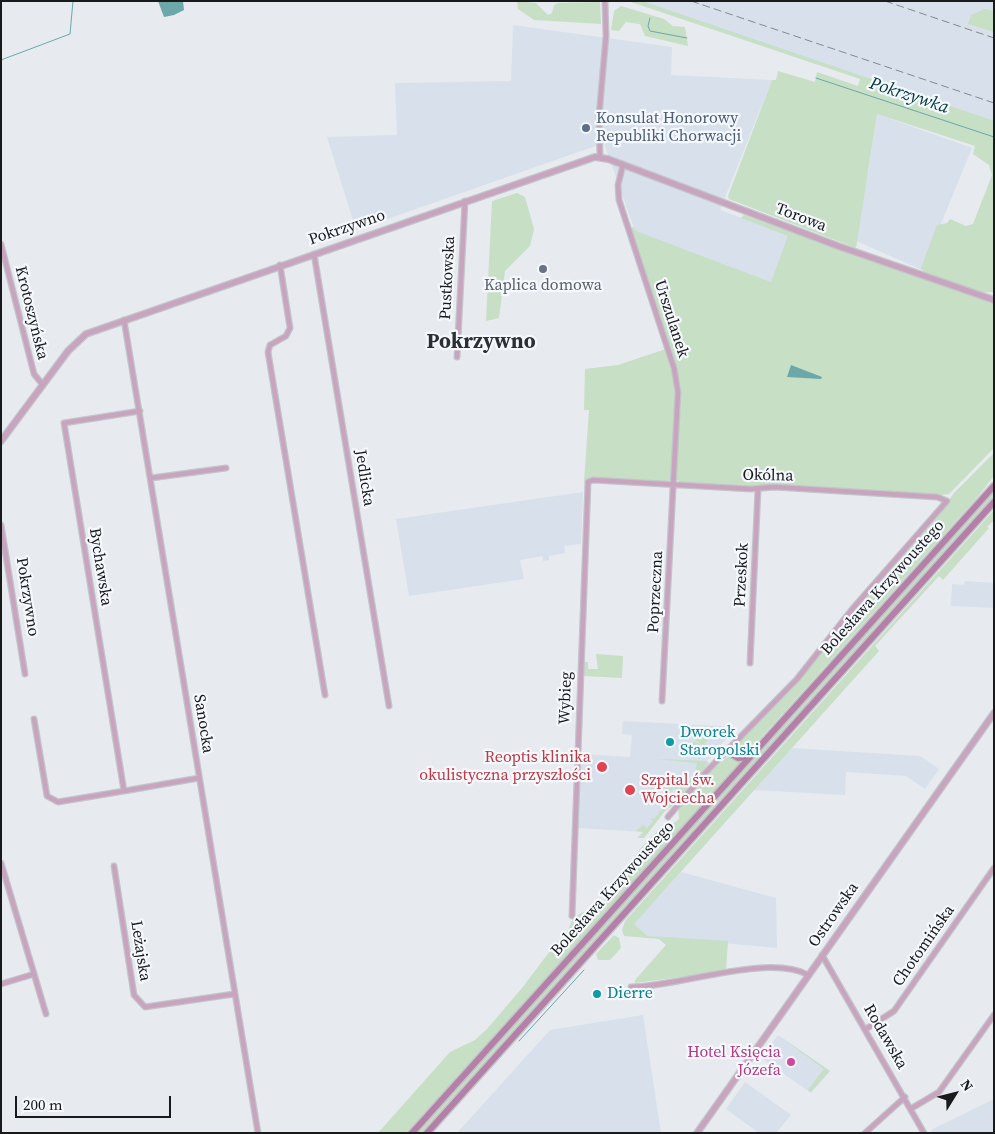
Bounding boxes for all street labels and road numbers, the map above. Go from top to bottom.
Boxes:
street label: Torowa [773,200,829,236]
street label: Pokrzywno [306,206,388,250]
street label: Pustkowska [436,236,460,320]
street label: Krotoszyńska [10,264,52,362]
street label: Urszulanek [649,278,693,360]
street label: Jedlicka [350,448,378,508]
street label: Okólna [742,466,794,486]
street label: Bolesława Krzywoustego [817,517,949,659]
street label: Bychawska [84,527,116,607]
street label: Przeskok [731,543,753,607]
street label: Poprzeczna [644,550,668,634]
street label: Pokrzywno [11,556,43,638]
street label: Wybieg [555,671,577,725]
street label: Sanocka [189,693,217,755]
street label: Bolesława Krzywoustego [547,818,679,960]
street label: Ostrowska [805,879,863,951]
street label: Chotomińska [889,902,959,990]
street label: Leżajska [126,919,154,983]
street label: Rodawska [859,1001,911,1073]

